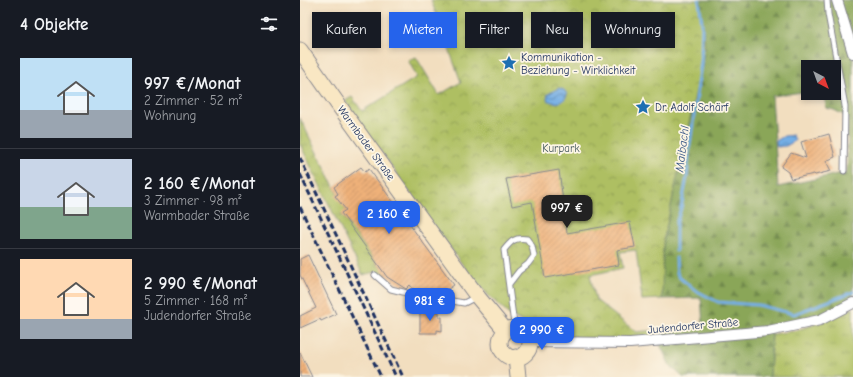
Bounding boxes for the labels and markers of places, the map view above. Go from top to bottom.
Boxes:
place label: Kommunikation - Beziehung - Wirklichkeit [521,51,636,77]
place icon: Kommunikation - Beziehung - Wirklichkeit [500,54,518,72]
place icon: Dr. Adolf Schärf [634,98,652,116]
place label: Dr. Adolf Schärf [655,101,729,114]
pin: 997 € [539,195,595,229]
pin: 2 160 € [352,201,426,235]
pin: 981 € [402,288,458,322]
pin: 2 990 € [505,317,579,351]

